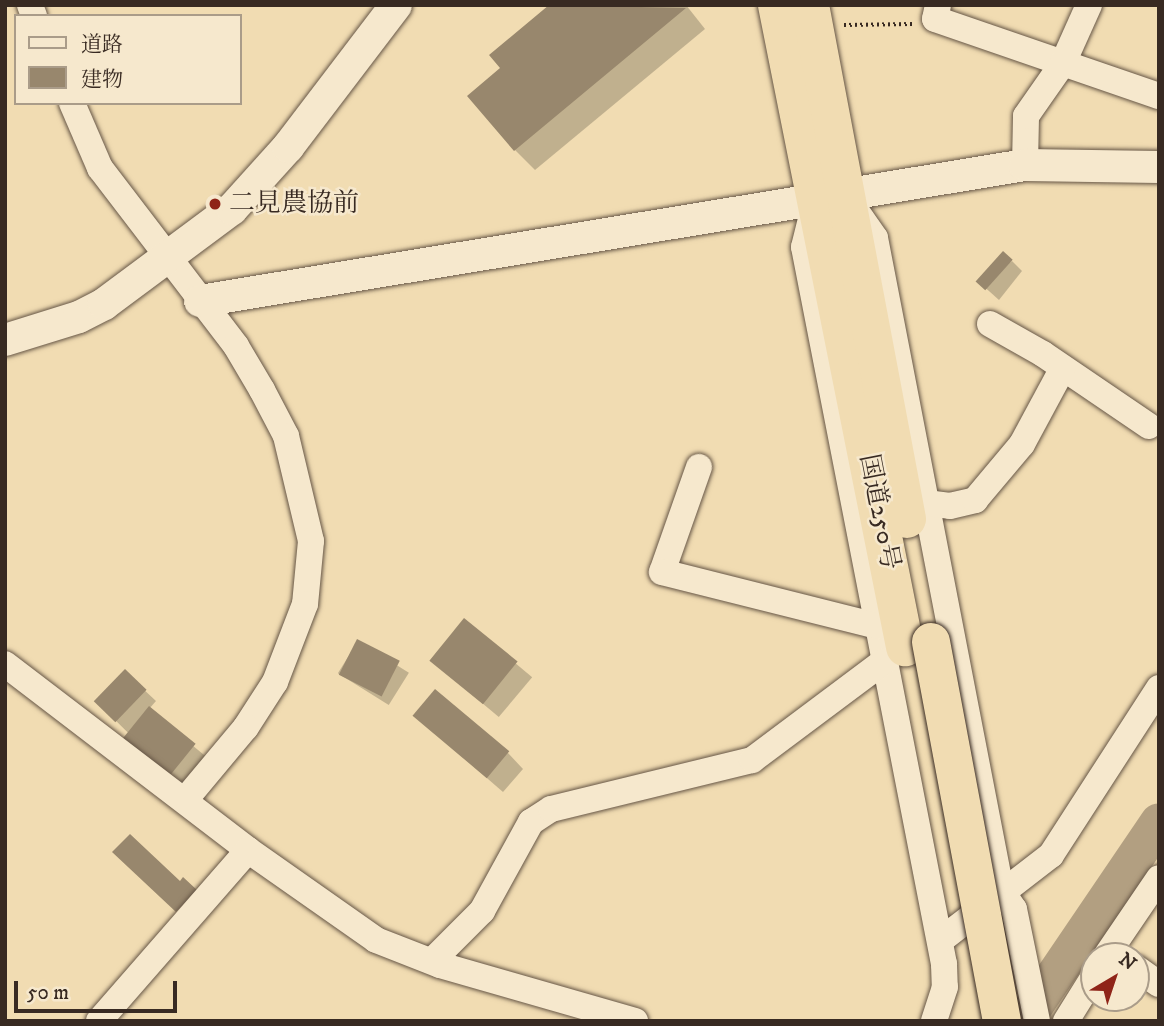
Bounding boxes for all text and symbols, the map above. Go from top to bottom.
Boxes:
legend [14,14,242,105]
text: 道路 [81,32,123,58]
text: 建物 [81,67,123,93]
place label: 二見農協前 [229,188,359,220]
marker: 二見農協前 [207,196,223,212]
street label: 国道250号 [852,451,906,573]
north arrow [1080,942,1150,1012]
text: N [1114,948,1141,976]
scale bar [18,967,180,1011]
text: 50 m [27,980,69,1006]

